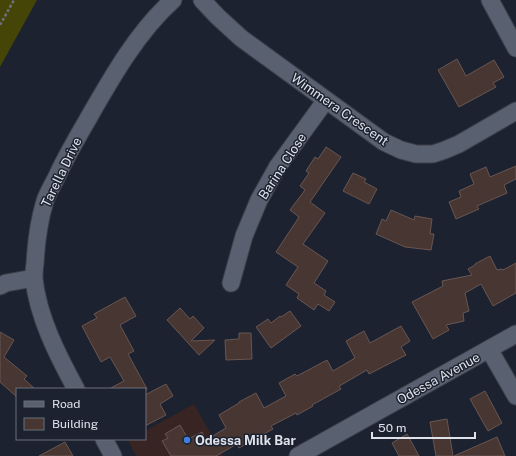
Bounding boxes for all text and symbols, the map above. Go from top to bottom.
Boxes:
street label: Wimmera Crescent [288,70,391,149]
street label: Barina Close [255,130,309,202]
street label: Tarella Drive [38,135,85,209]
street label: Odessa Avenue [394,349,482,407]
legend [16,388,146,440]
text: Road [52,397,80,411]
scale bar [372,414,475,440]
text: Building [52,417,98,431]
text: 50 m [378,421,406,435]
place label: Odessa Milk Bar [195,433,296,448]
marker: Odessa Milk Bar [182,435,192,445]

